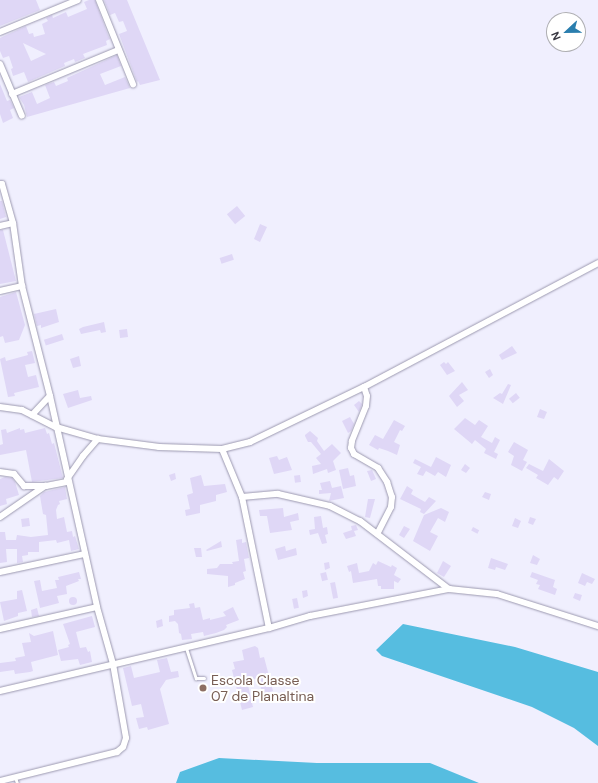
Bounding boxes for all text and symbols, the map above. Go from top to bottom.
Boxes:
north arrow [546,12,586,52]
text: N [548,30,564,42]
place label: Escola Classe 07 de Planaltina [211,672,314,704]
marker: Escola Classe 07 de Planaltina [198,683,208,693]

